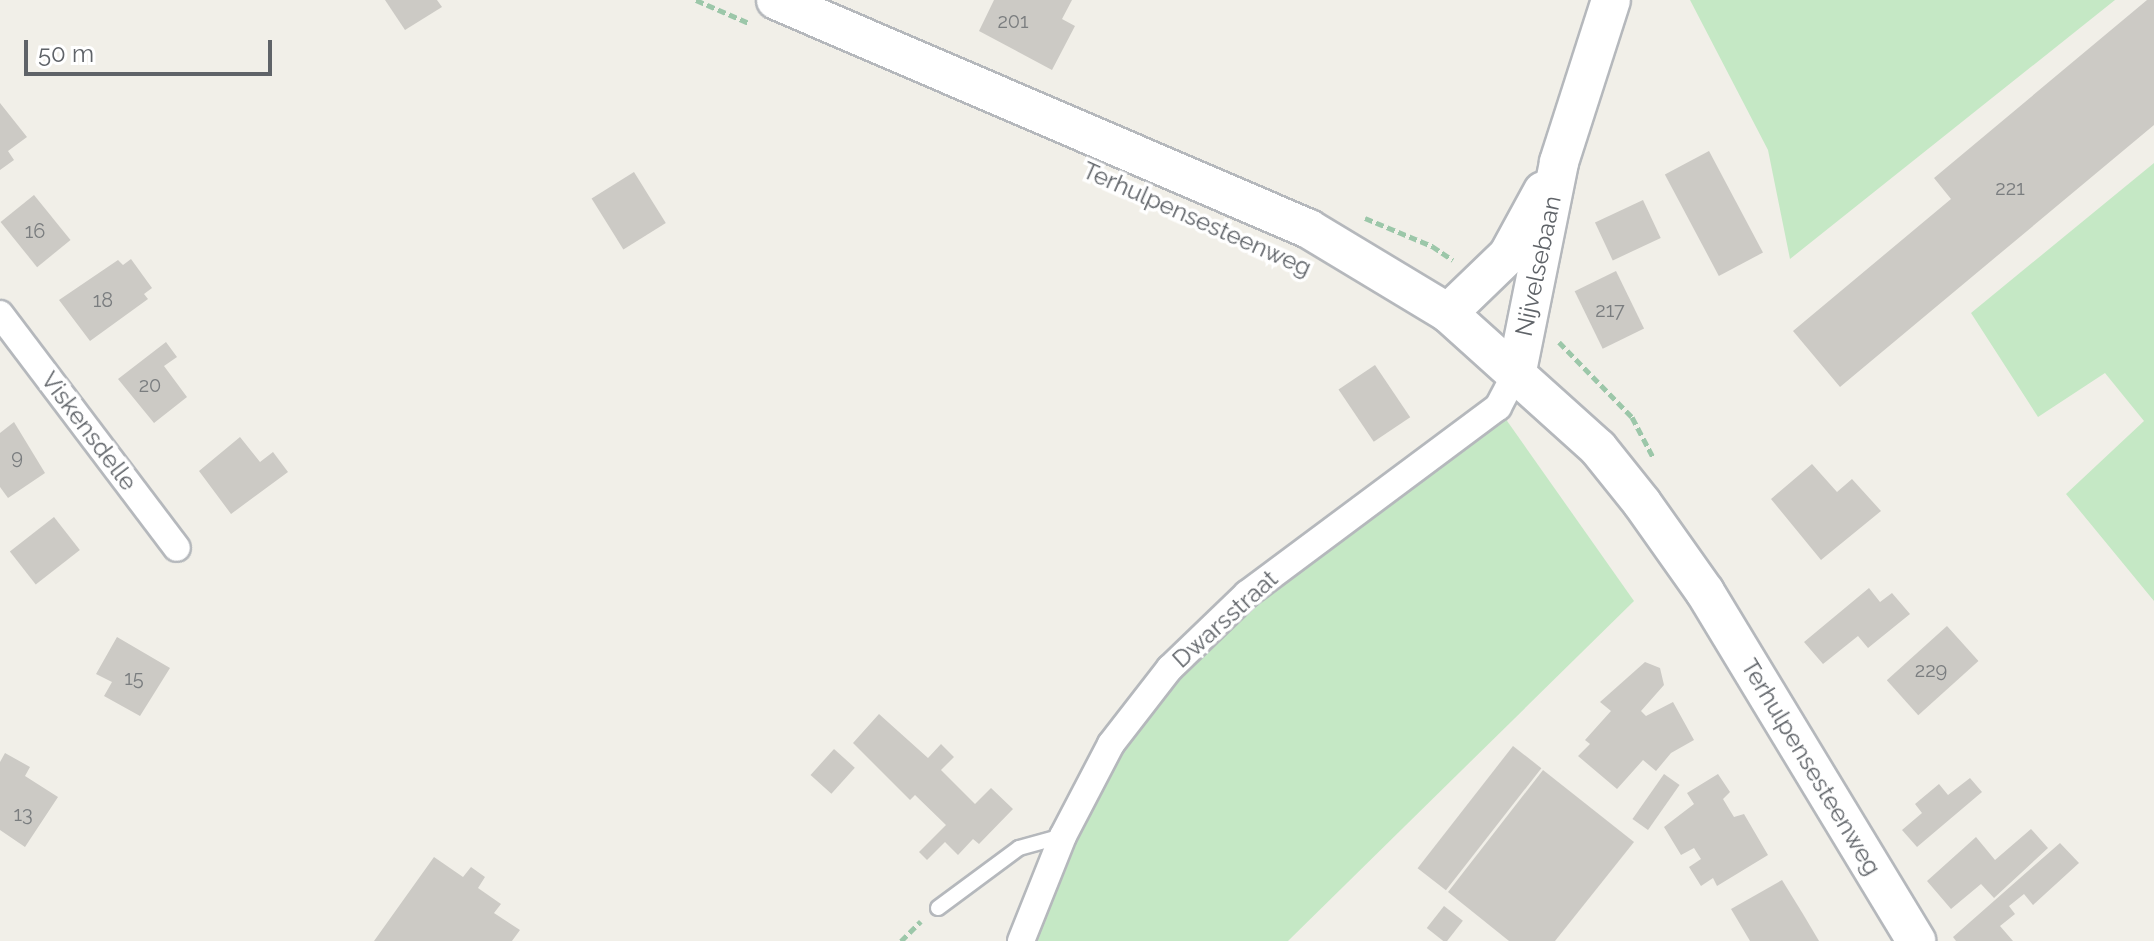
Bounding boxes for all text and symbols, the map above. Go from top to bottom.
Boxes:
house number: 201 [997,9,1029,33]
scale bar [28,24,276,74]
text: 50 m [38,39,94,68]
street label: Terhulpensesteenweg [1078,156,1316,282]
house number: 221 [1995,176,2025,200]
street label: Nijvelsebaan [1509,193,1567,339]
house number: 16 [25,219,45,243]
house number: 18 [93,288,113,312]
house number: 217 [1595,298,1625,322]
street label: Viskensdelle [35,366,143,496]
house number: 20 [139,373,161,397]
house number: 9 [11,445,23,469]
street label: Dwarsstraat [1166,564,1284,674]
street label: Terhulpensesteenweg [1735,654,1887,880]
house number: 229 [1915,658,1947,682]
house number: 15 [124,666,144,690]
house number: 13 [13,802,33,826]

